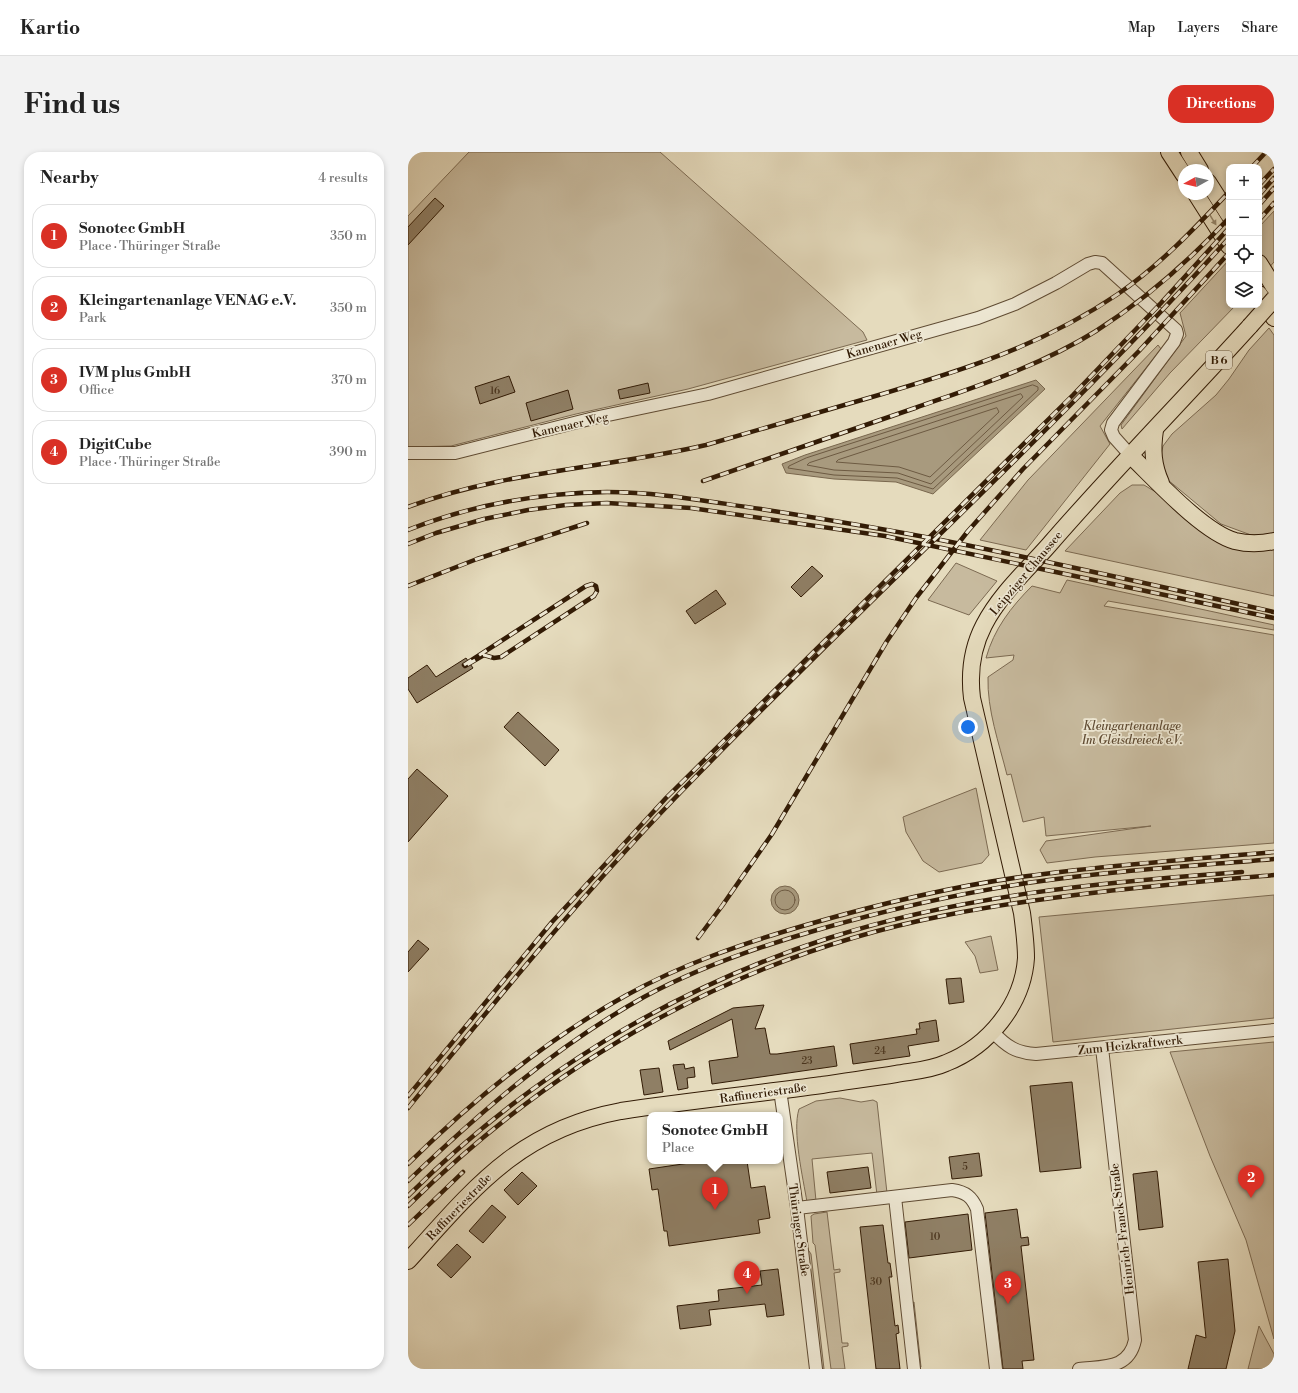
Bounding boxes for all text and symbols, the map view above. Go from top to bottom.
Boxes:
text: Kartio [20,16,80,40]
text: Map [1128,19,1155,37]
text: Layers [1177,19,1220,37]
text: Share [1242,19,1278,37]
button: Directions [1168,85,1274,123]
text: Find us [24,87,120,122]
north arrow [1178,164,1214,200]
map controls [1226,164,1262,308]
button: + [1226,164,1262,200]
text: Nearby [40,167,99,189]
text: 4 results [318,170,368,186]
button: − [1226,200,1262,236]
one-way arrow [1209,214,1216,226]
text: Sonotec GmbH [79,219,185,238]
text: 1 [51,228,57,244]
text: 350 m [330,228,367,244]
button: locate [1226,236,1262,272]
text: Place · Thüringer Straße [79,238,220,254]
button: layers [1226,272,1262,308]
text: Kleingartenanlage VENAG e.V. [79,291,296,310]
text: 2 [50,300,58,316]
text: 350 m [330,300,367,316]
text: Park [79,310,106,326]
street label: Kanenaer Weg [845,326,924,362]
road number: B 6 [1206,351,1232,369]
text: IVM plus GmbH [79,363,191,382]
text: 3 [50,372,58,388]
text: 370 m [331,372,367,388]
text: Office [79,382,114,398]
house number: 16 [490,385,500,397]
street label: Kanenaer Weg [530,409,610,442]
text: DigitCube [79,435,152,454]
text: 4 [50,444,58,460]
text: 390 m [329,444,367,460]
text: Place · Thüringer Straße [79,454,220,470]
street label: Leipziger Chaussee [987,528,1066,618]
your location [958,717,978,737]
park label: Kleingartenanlage Im Gleisdreieck e.V. [1081,719,1182,748]
street label: Zum Heizkraftwerk [1077,1032,1184,1058]
house number: 24 [874,1045,886,1057]
house number: 23 [801,1055,813,1067]
street label: Raffineriestraße [719,1080,808,1107]
popup [647,1112,783,1164]
text: Sonotec GmbH [662,1121,768,1140]
text: Place [662,1140,694,1156]
house number: 5 [962,1161,968,1173]
street label: Heinrich-Franck-Straße [1107,1162,1138,1296]
pin: 2 [1238,1165,1264,1198]
street label: Raffineriestraße [424,1171,495,1244]
pin: 1 [702,1177,728,1210]
street label: Thüringer Straße [785,1183,812,1278]
house number: 10 [930,1231,941,1243]
pin: 4 [734,1261,760,1294]
pin: 3 [995,1271,1021,1304]
house number: 30 [870,1276,882,1288]

